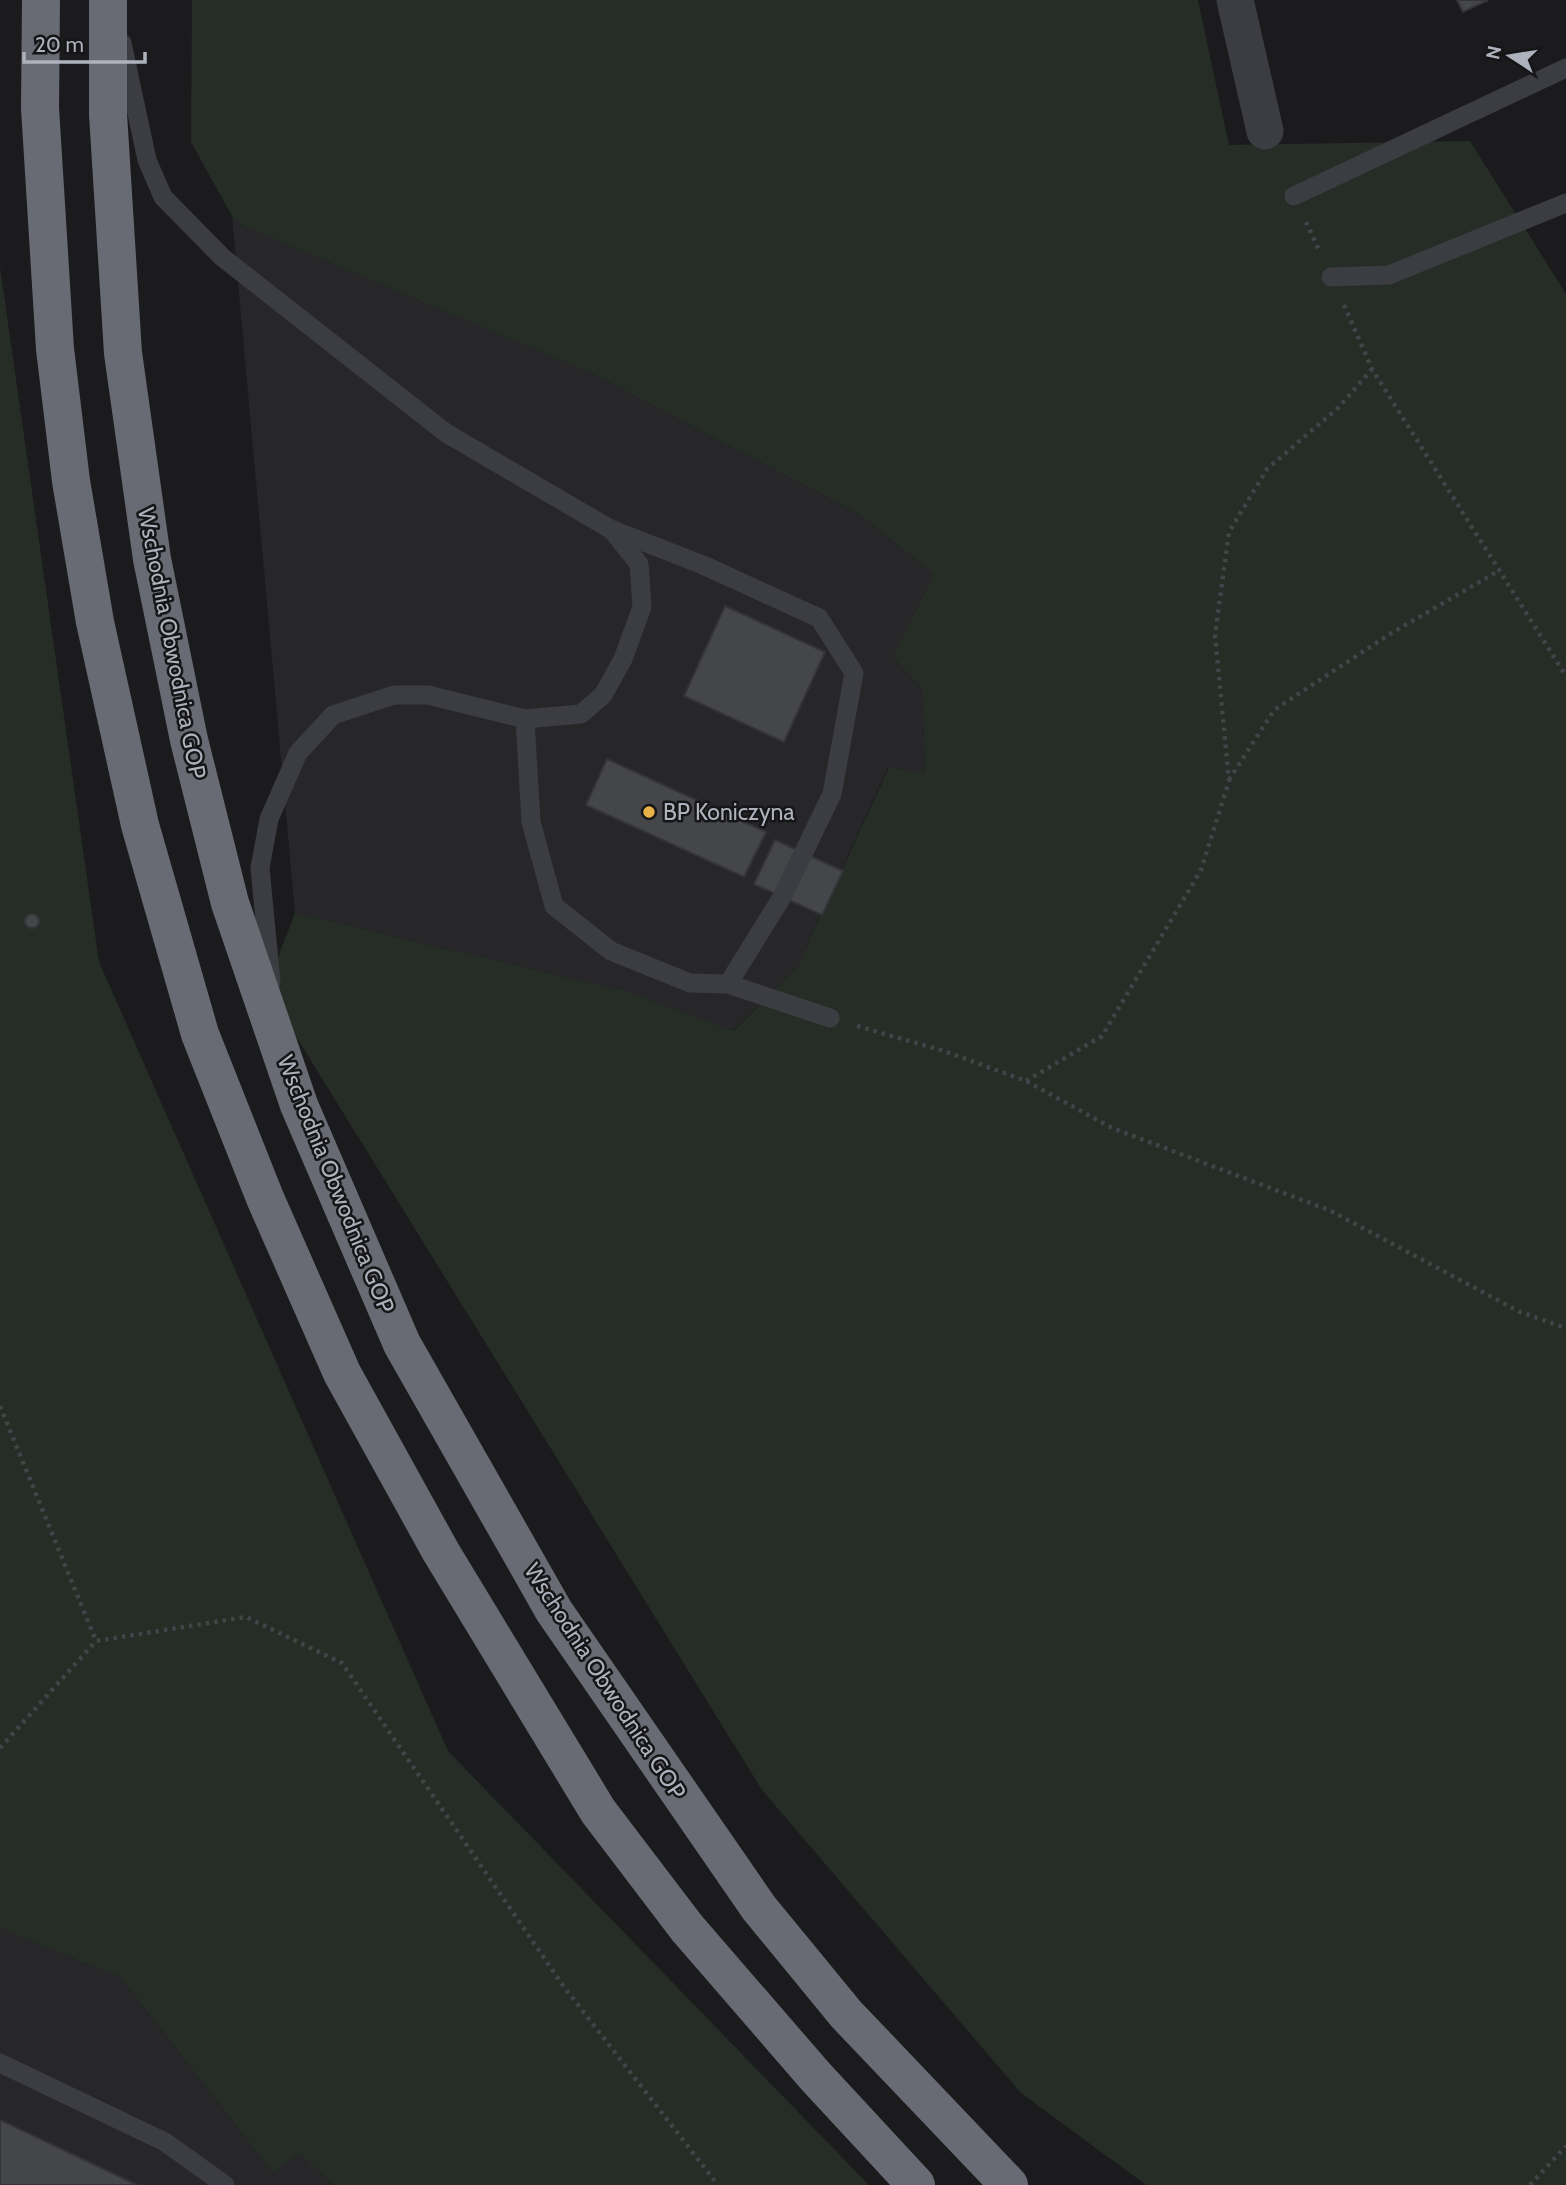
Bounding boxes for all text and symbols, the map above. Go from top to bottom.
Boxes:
scale bar [24,21,145,65]
north arrow [1475,21,1545,91]
text: 20 m [35,32,84,57]
text: N [1481,44,1507,62]
street label: Wschodnia Obwodnica GOP [132,505,212,781]
place label: BP Koniczyna [663,798,794,826]
marker: BP Koniczyna [641,804,657,820]
street label: Wschodnia Obwodnica GOP [271,1051,401,1317]
street label: Wschodnia Obwodnica GOP [518,1558,692,1804]

